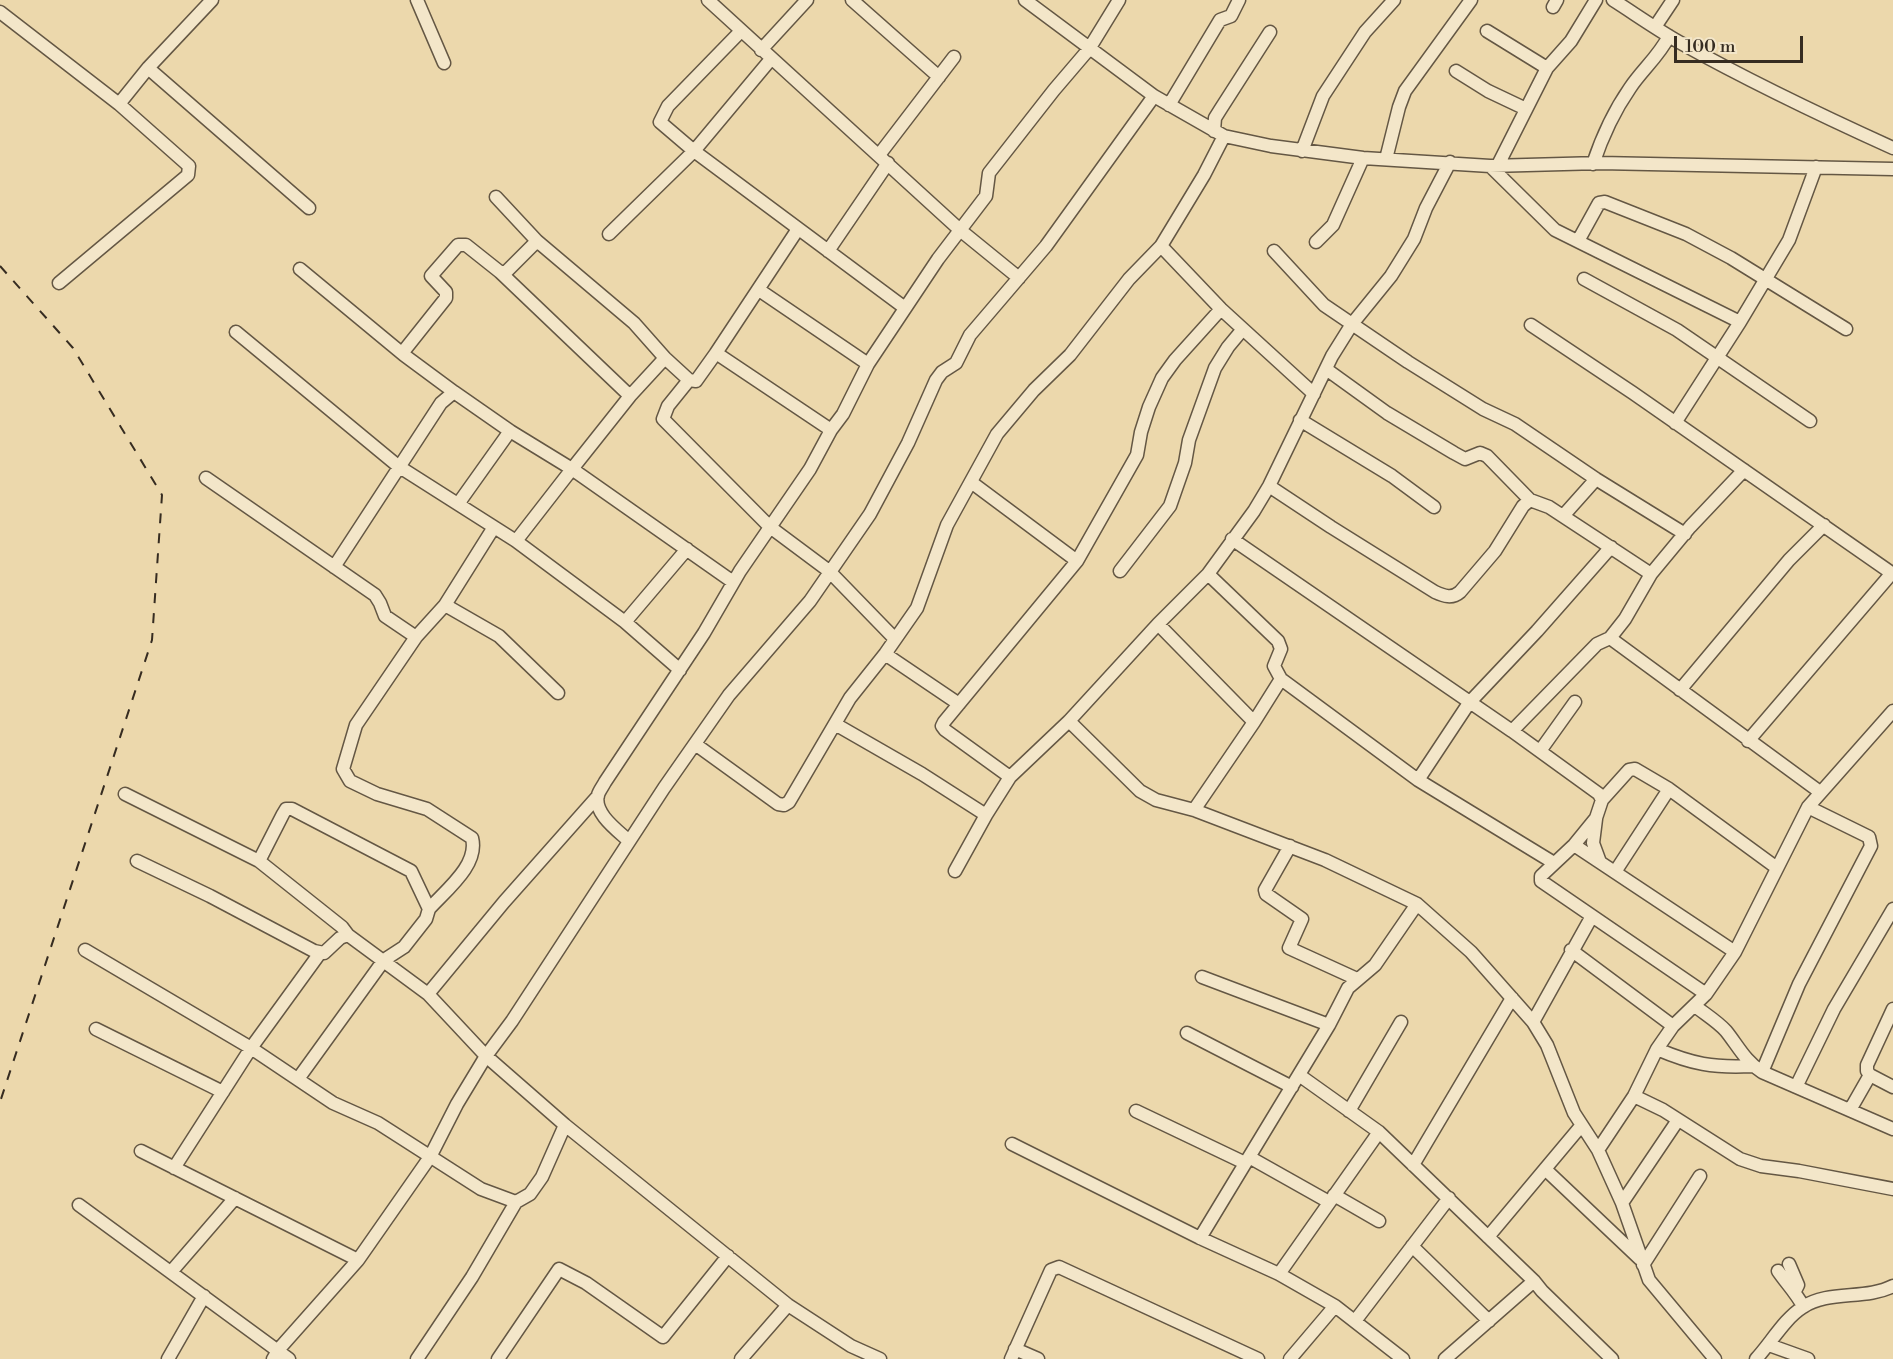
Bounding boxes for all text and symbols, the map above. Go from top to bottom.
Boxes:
scale bar [1677,24,1806,62]
text: 100 m [1685,35,1736,58]

